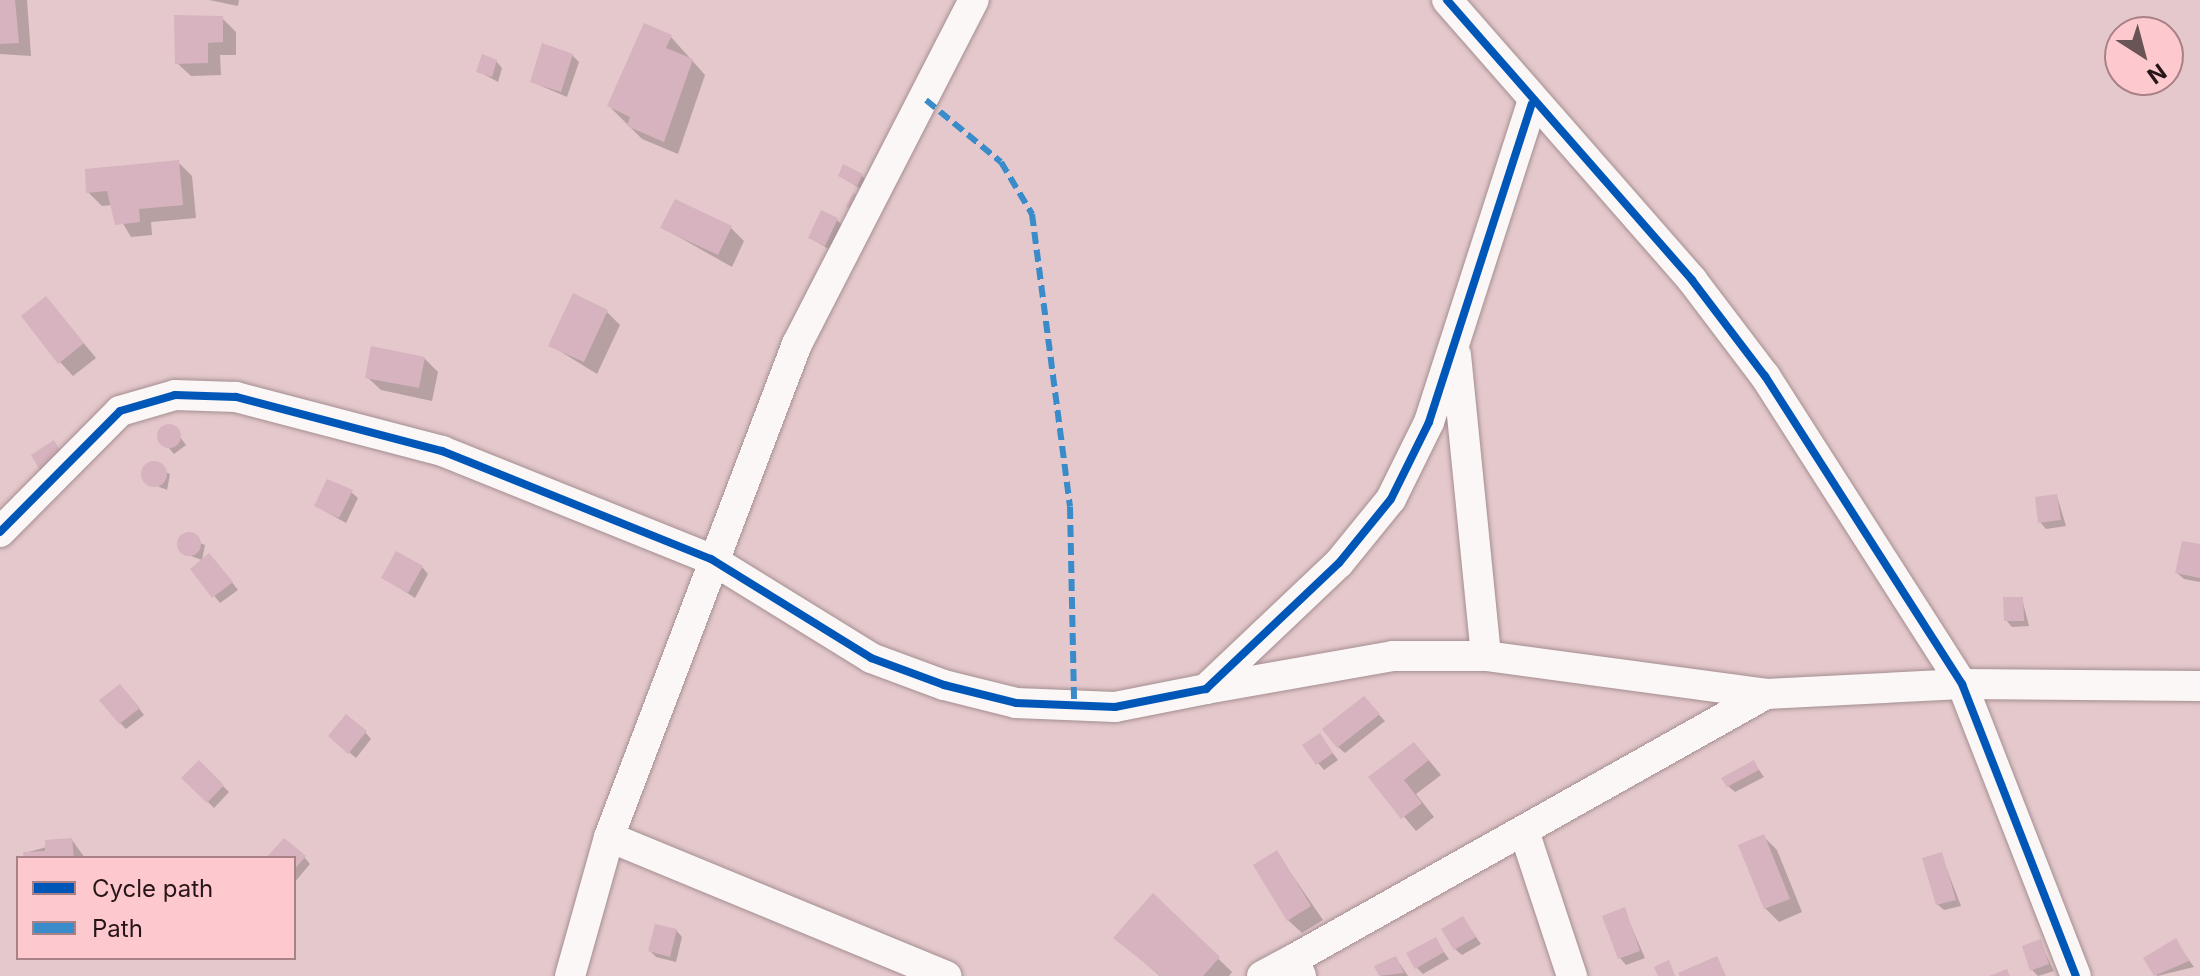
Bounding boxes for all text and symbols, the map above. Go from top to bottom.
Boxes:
north arrow [2104,16,2184,96]
text: N [2143,58,2171,89]
legend [16,856,296,960]
text: Cycle path [92,874,213,903]
text: Path [92,914,143,943]

